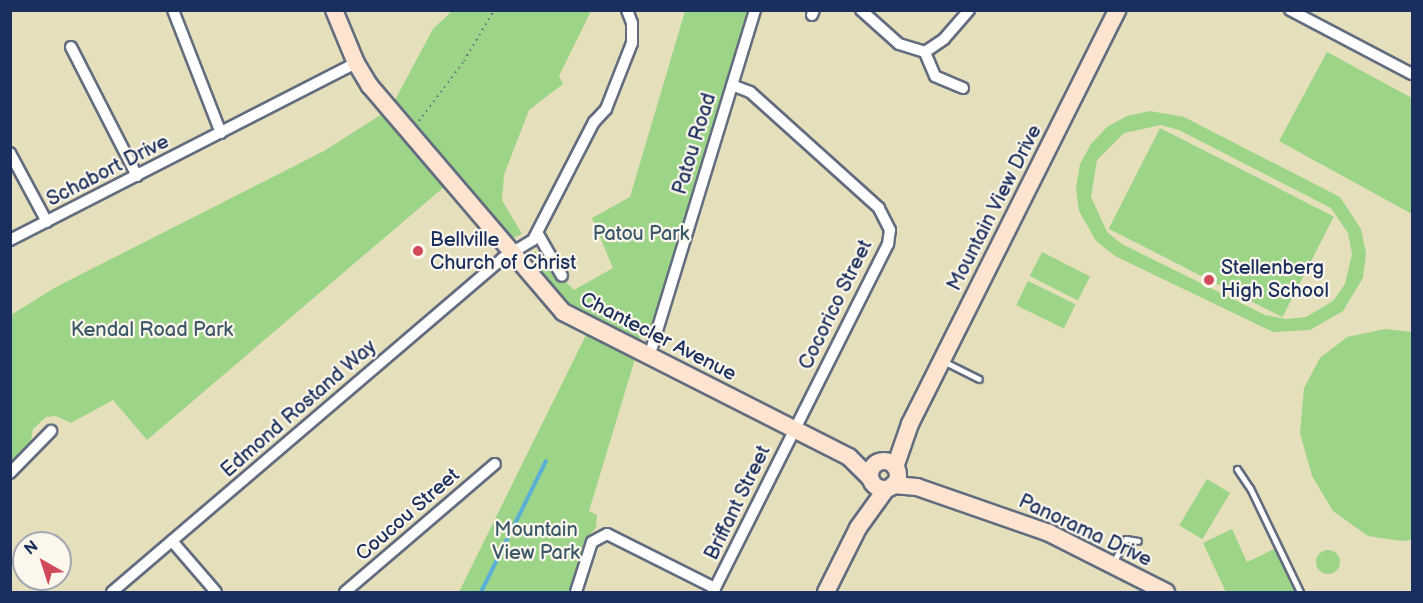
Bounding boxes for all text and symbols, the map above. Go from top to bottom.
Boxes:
street label: Patou Road [668,90,722,198]
street label: Mountain View Drive [943,121,1047,295]
street label: Schabort Drive [43,130,173,212]
park label: Patou Park [593,222,689,246]
place label: Bellville Church of Christ [430,228,576,275]
street label: Cocorico Street [794,236,878,374]
marker: Bellville Church of Christ [411,244,425,258]
place label: Stellenberg High School [1221,256,1329,303]
marker: Stellenberg High School [1202,273,1216,287]
street label: Chantecler Avenue [576,287,740,387]
park label: Kendal Road Park [71,318,233,342]
street label: Edmond Rostand Way [216,335,382,483]
street label: Briffant Street [700,442,776,564]
street label: Coucou Street [351,463,465,567]
street label: Panorama Drive [1015,490,1155,572]
park label: Mountain View Park [492,519,580,566]
north arrow [12,531,72,591]
text: N [21,537,42,559]

